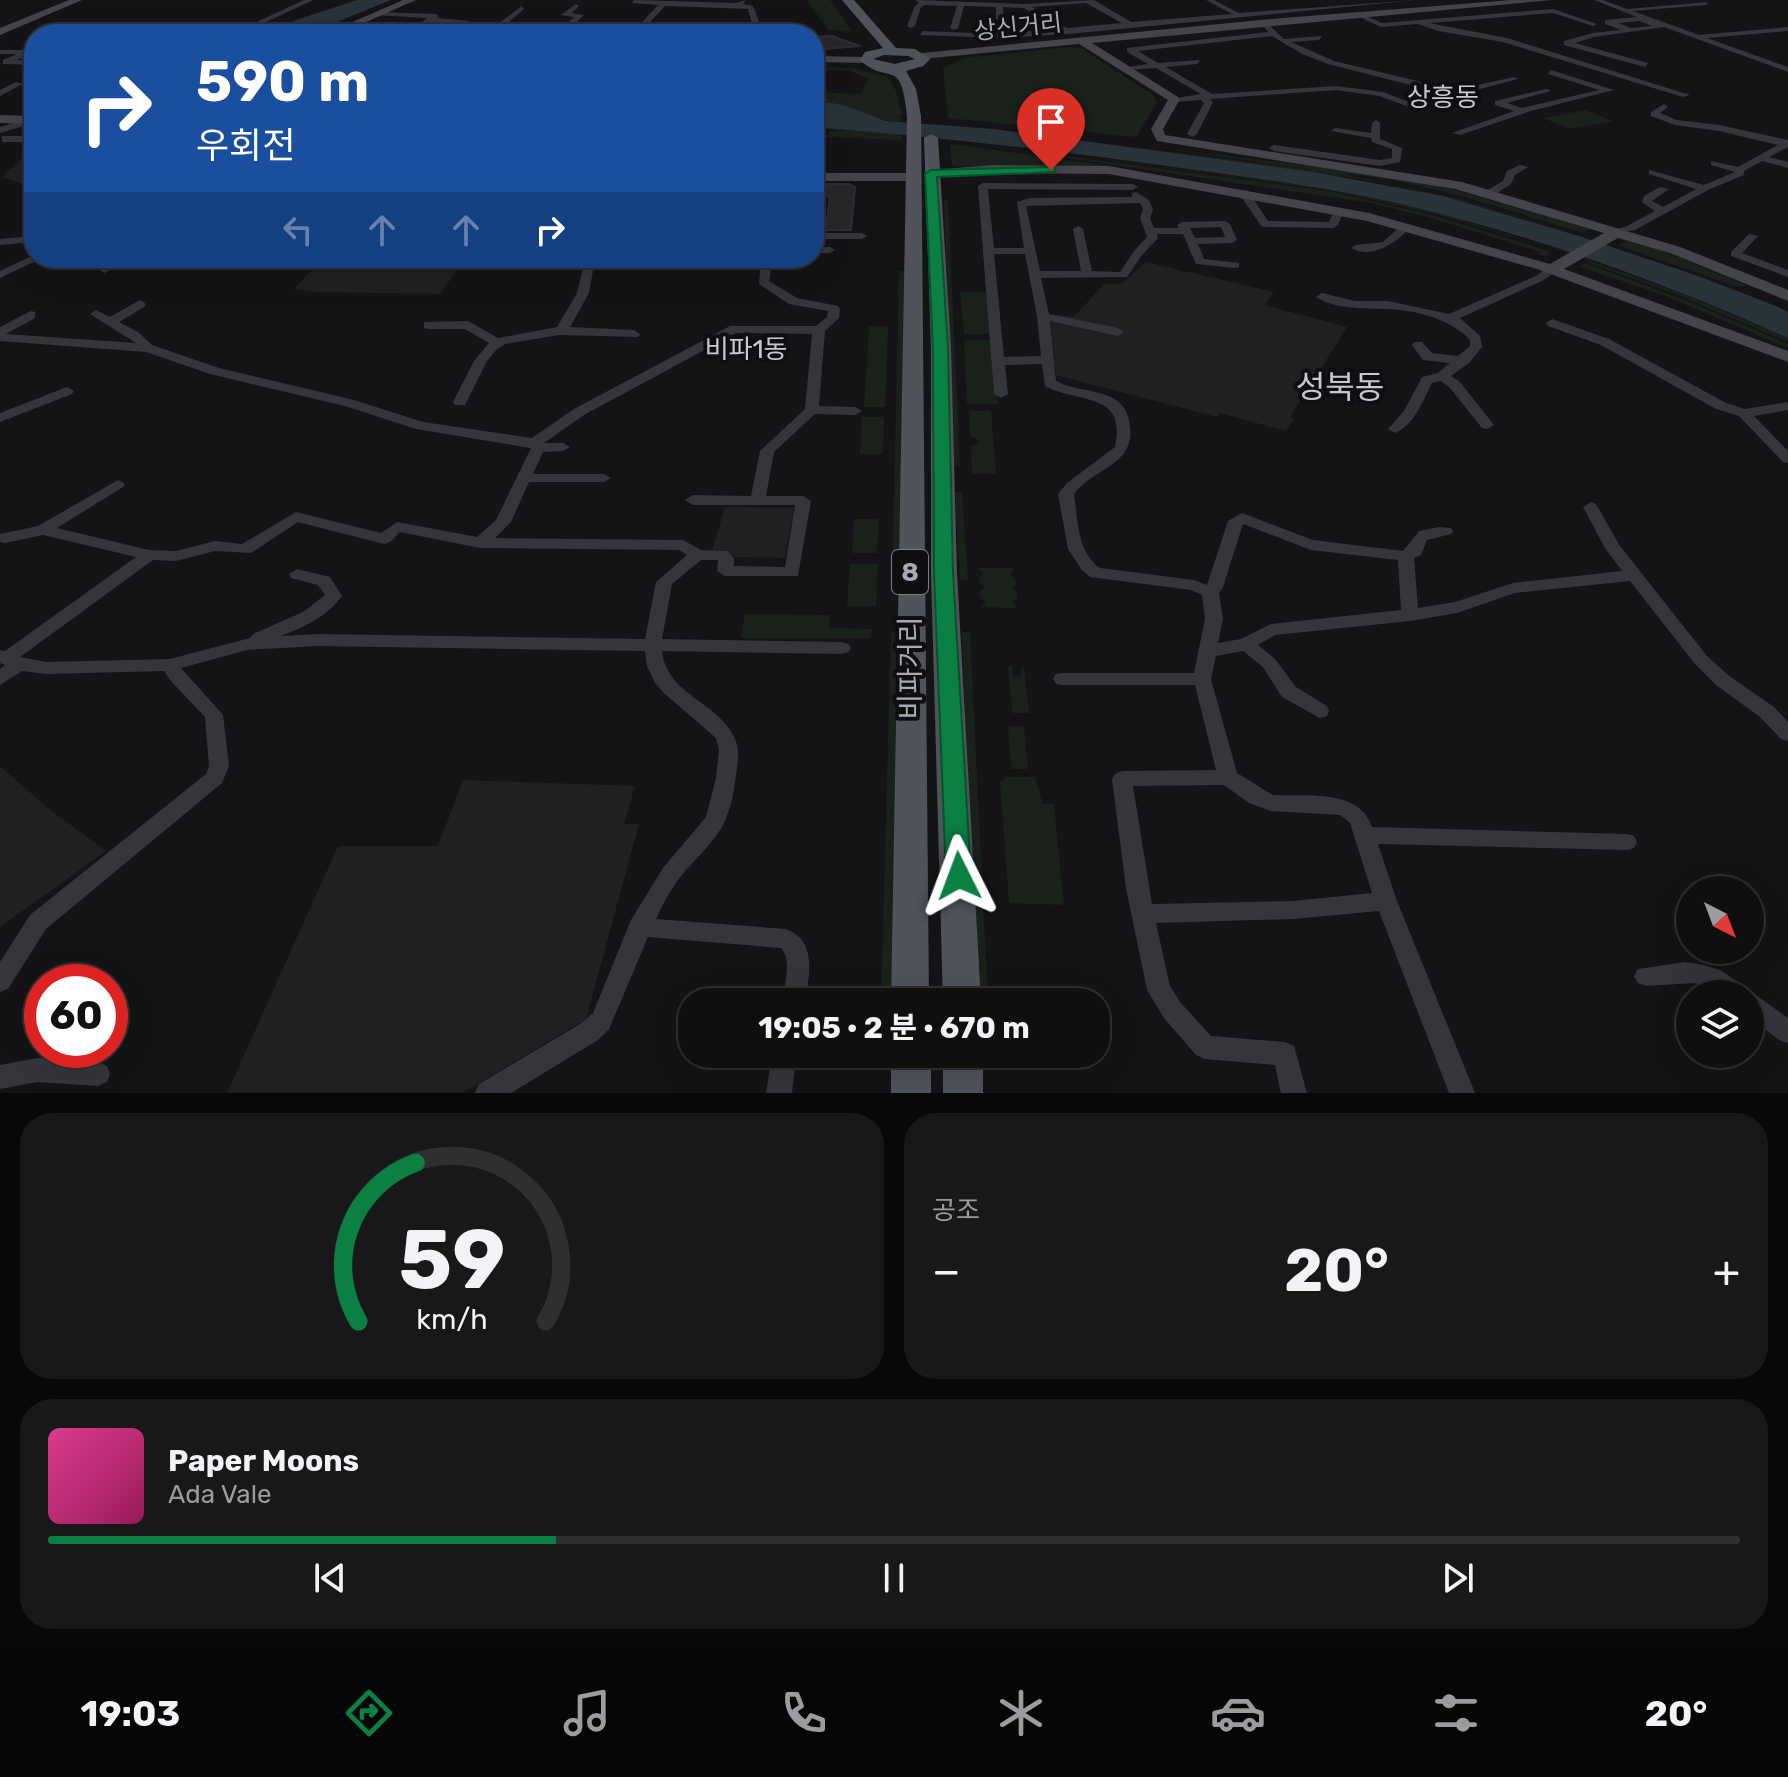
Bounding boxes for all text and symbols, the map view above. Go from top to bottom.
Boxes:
street label: 상신거리 [973,8,1063,46]
text: 590 m [196,49,369,115]
icon: right [64,56,168,160]
district label: 상흥동 [1407,82,1479,113]
pin [1017,88,1085,170]
icon: arrive [1029,100,1073,144]
text: 우회전 [196,124,295,167]
icon: left [276,208,320,252]
icon: ahead [360,208,404,252]
icon: ahead [444,208,488,252]
icon: right [528,208,572,252]
district label: 비파1동 [705,334,787,365]
district label: 성북동 [1296,368,1384,406]
road number: 8 [892,550,928,594]
street label: 비파거리 [894,616,927,720]
position arrow [917,834,1001,918]
north arrow [1676,876,1764,964]
map controls [1676,876,1764,1068]
speed limit sign: 60 [24,964,128,1068]
button: layers [1676,980,1764,1068]
text: 19:05 · 2 분 · 670 m [758,1010,1030,1046]
text: 공조 [932,1195,980,1226]
text: 59 [398,1210,506,1309]
text: 20° [1284,1235,1389,1306]
text: − [932,1245,961,1297]
text: + [1713,1245,1740,1297]
text: km/h [416,1302,488,1336]
text: Paper Moons [168,1443,359,1479]
text: Ada Vale [168,1479,272,1510]
icon: previous [308,1556,352,1600]
icon: pause [872,1556,916,1600]
icon: next [1436,1556,1480,1600]
icon: directions [341,1685,397,1741]
icon: music [559,1685,615,1741]
icon: phone [776,1685,832,1741]
icon: climate [993,1685,1049,1741]
icon: car [1210,1685,1266,1741]
icon: filters [1428,1685,1484,1741]
text: 19:03 [81,1692,180,1735]
text: 20° [1645,1692,1707,1735]

